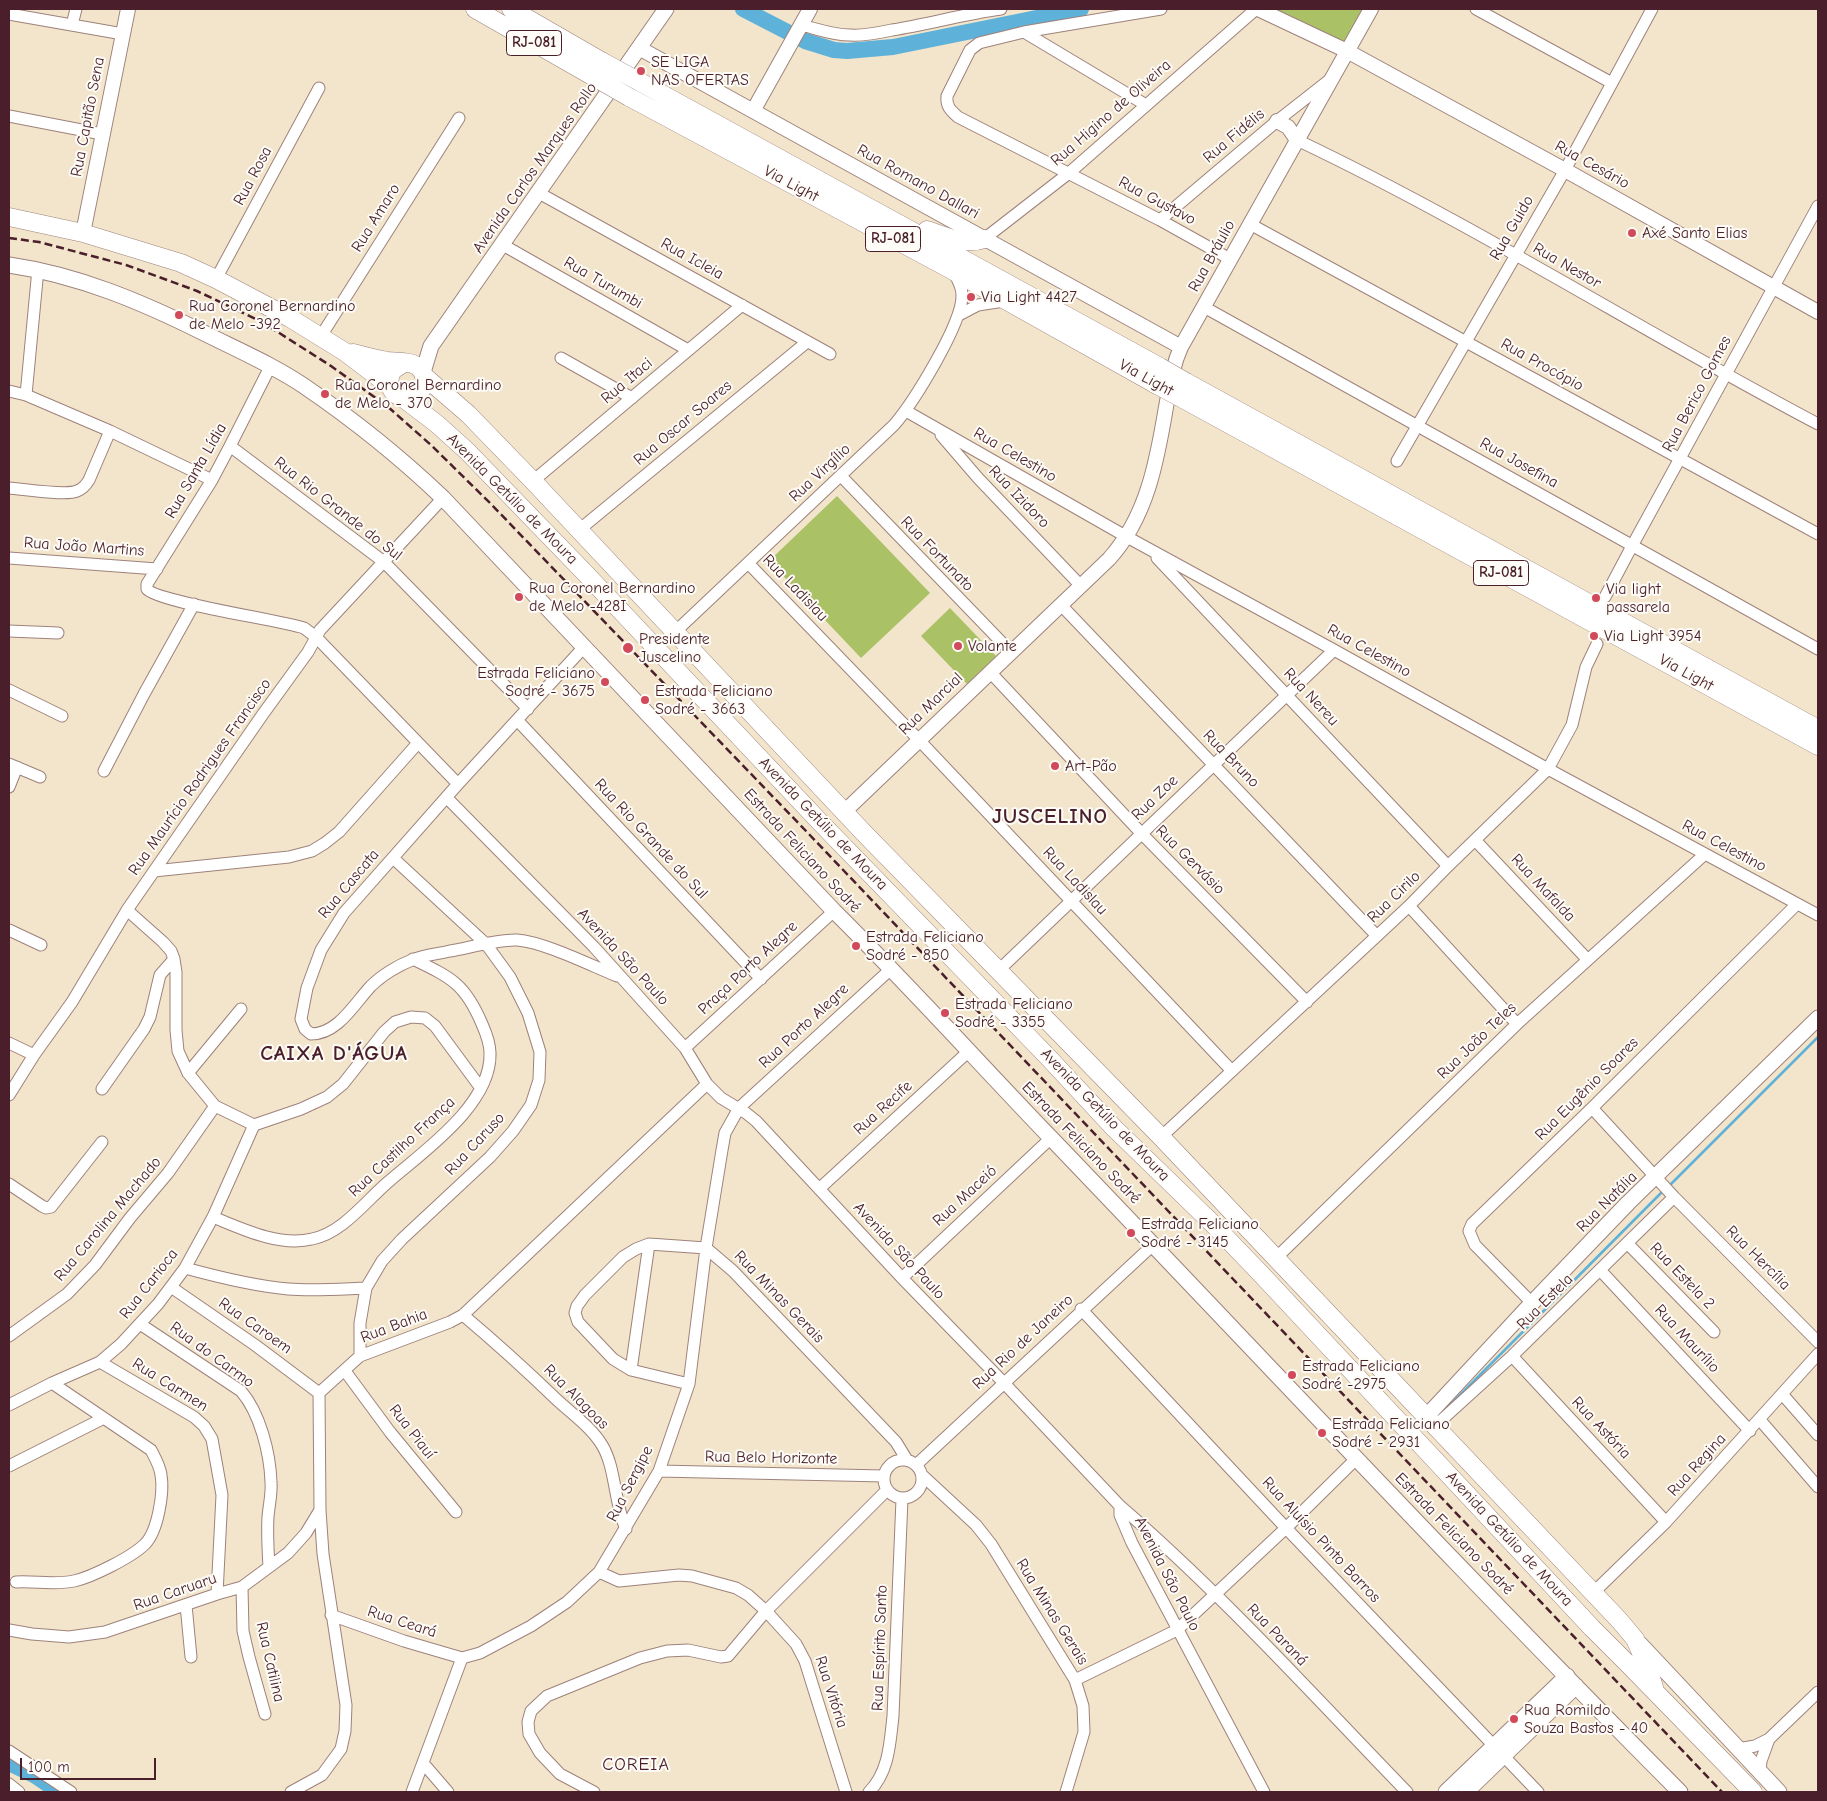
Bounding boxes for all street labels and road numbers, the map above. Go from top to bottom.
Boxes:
road number: RJ-081 [506,30,562,56]
street label: Rua Capitão Sena [67,55,109,179]
street label: Rua Higino de Oliveira [1047,56,1175,170]
street label: Avenida Carlos Marques Rollo [469,79,601,257]
street label: Rua Fidélis [1199,105,1269,167]
street label: Rua Cesário [1551,137,1633,193]
street label: Rua Romano Dallari [854,140,982,224]
street label: Rua Rosa [230,143,276,209]
street label: Via Light [760,162,822,206]
street label: Rua Gustavo [1115,173,1199,229]
street label: Rua Amaro [348,180,404,256]
street label: Rua Guido [1486,192,1538,264]
street label: Rua Bráulio [1184,217,1240,295]
road number: RJ-081 [866,226,920,252]
street label: Rua Icleia [657,234,727,284]
street label: Rua Nestor [1530,239,1604,293]
street label: Rua Turumbi [560,253,646,313]
street label: Rua Berico Gomes [1658,333,1736,455]
street label: Rua Procópio [1497,334,1587,396]
street label: Rua Itaci [597,354,657,408]
street label: Via Light [1116,355,1176,401]
street label: Rua Oscar Soares [630,376,736,470]
street label: Rua Santa Lídia [161,420,231,522]
street label: Rua Celestino [970,423,1060,487]
street label: Avenida Getúlio de Moura [442,429,582,569]
street label: Rua Josefina [1476,434,1562,492]
street label: Rua Virgílio [785,440,855,506]
street label: Rua Rio Grande do Sul [270,453,406,565]
street label: Rua Izidoro [984,462,1054,532]
street label: Rua Fortunato [896,512,978,596]
street label: Rua João Martins [23,533,145,561]
street label: Rua Ladislau [758,550,832,626]
road number: RJ-081 [1474,560,1528,586]
street label: Rua Celestino [1324,620,1414,682]
street label: Via Light [1656,650,1716,696]
street label: Rua Nereu [1279,664,1343,730]
street label: Rua Marcial [895,669,967,739]
street label: Rua Maurício Rodrigues Francisco [125,675,275,879]
street label: Rua Bruno [1199,726,1263,792]
street label: Avenida Getúlio de Moura [754,753,892,895]
street label: Rua Zoe [1128,771,1182,825]
street label: Rua Rio Grande do Sul [590,775,712,903]
street label: Estrada Feliciano Sodré [740,785,864,917]
street label: Rua Celestino [1679,816,1769,876]
street label: Rua Gervásio [1151,821,1229,899]
street label: Rua Ladislau [1039,843,1111,919]
street label: Rua Cascata [315,846,383,922]
street label: Rua Mafalda [1507,850,1579,926]
street label: Rua Cirilo [1363,867,1425,927]
street label: Avenida São Paulo [573,904,673,1010]
street label: Praça Porto Alegre [694,917,802,1019]
street label: Rua Porto Alegre [755,980,853,1072]
street label: Rua João Teles [1433,999,1521,1083]
street label: Rua Eugênio Soares [1531,1033,1643,1145]
street label: Avenida Getúlio de Moura [1036,1044,1174,1186]
street label: Rua Recife [850,1077,916,1139]
street label: Estrada Feliciano Sodré [1018,1078,1144,1208]
street label: Rua Castilho França [345,1093,459,1201]
street label: Rua Caruso [441,1109,509,1179]
street label: Rua Carolina Machado [50,1153,166,1285]
street label: Rua Maceió [929,1161,1001,1231]
street label: Rua Natália [1573,1168,1641,1236]
street label: Avenida São Paulo [849,1198,949,1304]
street label: Rua Hercília [1722,1222,1794,1294]
street label: Rua Estela 2 [1645,1239,1719,1313]
street label: Rua Carioca [116,1245,182,1323]
street label: Rua Minas Gerais [730,1247,828,1347]
street label: Rua Estela [1513,1270,1577,1334]
street label: Rua Rio de Janeiro [969,1290,1077,1394]
street label: Rua Caroem [215,1294,295,1358]
street label: Rua Maurílio [1650,1301,1724,1377]
street label: Rua Bahia [358,1305,430,1347]
street label: Rua do Carmo [166,1318,258,1392]
street label: Rua Carmen [129,1354,211,1416]
street label: Rua Alagoas [539,1360,613,1434]
street label: Rua Astória [1567,1393,1635,1463]
street label: Rua Piauí [385,1401,439,1463]
street label: Rua Regina [1664,1430,1730,1500]
street label: Rua Sergipe [603,1443,657,1525]
street label: Rua Belo Horizonte [705,1447,837,1469]
street label: Avenida Getúlio de Moura [1441,1468,1577,1610]
street label: Estrada Feliciano Sodré [1391,1469,1517,1599]
street label: Rua Aluísio Pinto Barros [1258,1473,1384,1607]
street label: Avenida São Paulo [1130,1514,1204,1634]
street label: Rua Minas Gerais [1012,1555,1092,1669]
street label: Rua Caruaru [131,1569,219,1615]
street label: Rua Espírito Santo [868,1585,892,1711]
street label: Rua Paraná [1243,1600,1311,1670]
street label: Rua Ceará [365,1602,439,1642]
street label: Rua Catilina [251,1620,289,1704]
street label: Rua Vitória [810,1654,852,1730]

